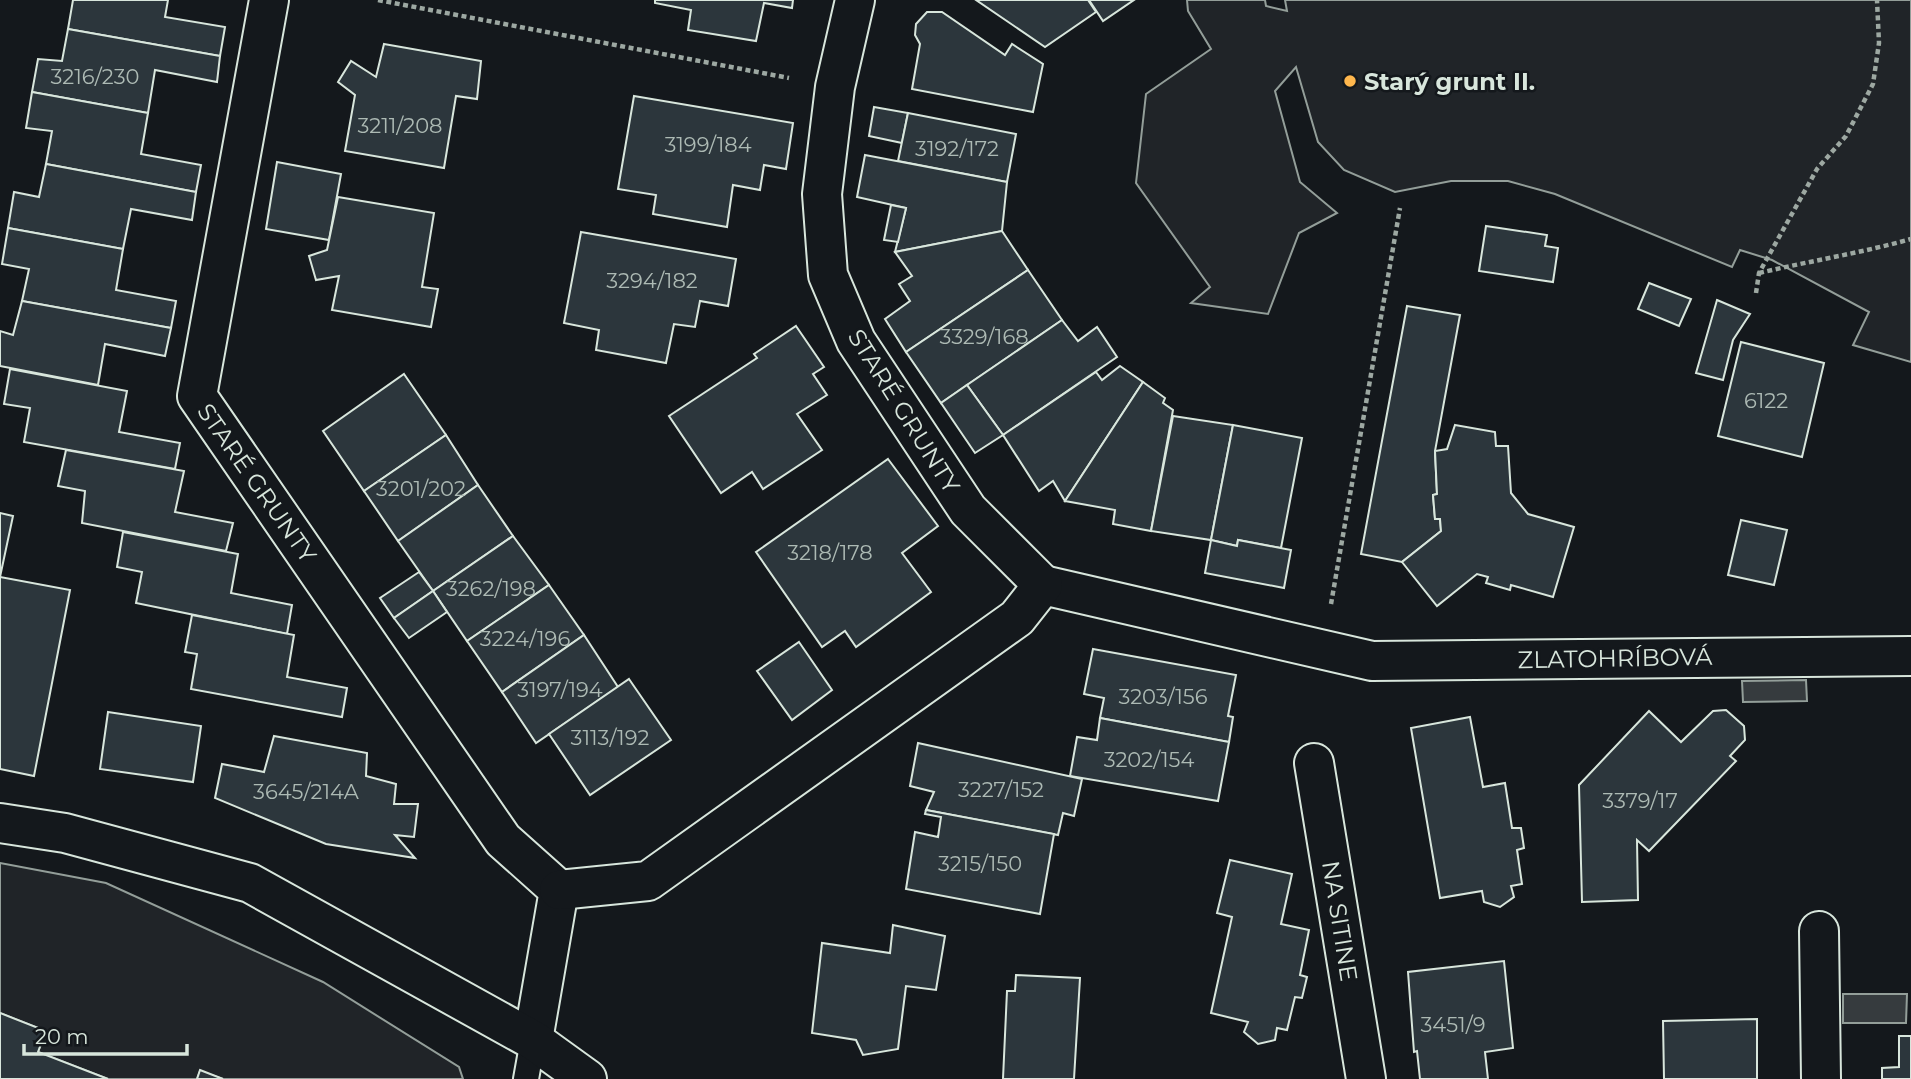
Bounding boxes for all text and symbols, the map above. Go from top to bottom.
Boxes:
house number: 3216/230 [51,64,139,89]
place label: Starý grunt II. [1364,67,1535,96]
marker: Starý grunt II. [1342,73,1358,89]
house number: 3211/208 [357,113,443,138]
house number: 3199/184 [664,132,752,157]
house number: 3192/172 [915,136,999,161]
house number: 3294/182 [606,268,698,293]
street label: STARÉ GRUNTY [842,324,966,499]
house number: 3329/168 [939,324,1029,349]
house number: 6122 [1744,388,1788,413]
street label: STARÉ GRUNTY [191,398,323,569]
house number: 3201/202 [376,476,466,501]
house number: 3218/178 [787,540,873,565]
house number: 3262/198 [446,576,536,601]
house number: 3224/196 [480,626,570,651]
street label: ZLATOHRÍBOVÁ [1517,642,1713,674]
house number: 3197/194 [517,677,603,702]
house number: 3203/156 [1118,684,1208,709]
house number: 3113/192 [571,725,649,750]
house number: 3202/154 [1104,747,1194,772]
house number: 3227/152 [958,777,1044,802]
house number: 3645/214A [253,779,360,804]
house number: 3379/17 [1602,788,1678,813]
house number: 3215/150 [938,851,1022,876]
street label: NA SITINE [1316,859,1364,983]
scale bar [24,1012,187,1056]
house number: 3451/9 [1421,1012,1485,1037]
text: 20 m [35,1024,89,1049]

